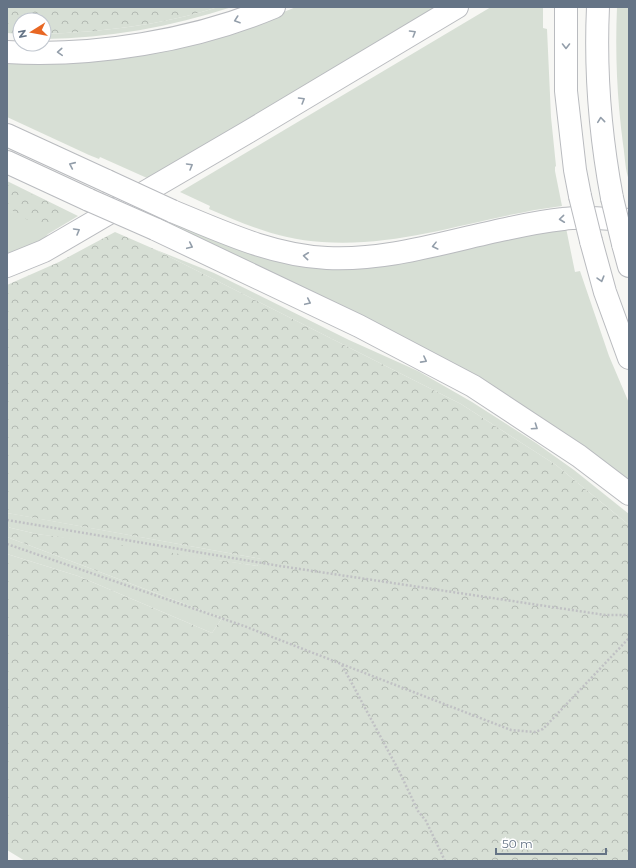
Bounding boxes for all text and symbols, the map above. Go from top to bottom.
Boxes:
north arrow [12,12,52,52]
one-way arrow [233,15,240,24]
text: N [14,28,30,40]
one-way arrow [409,31,416,38]
one-way arrow [562,43,570,49]
one-way arrow [57,48,63,57]
one-way arrow [298,97,305,104]
one-way arrow [597,117,606,123]
one-way arrow [69,162,76,170]
one-way arrow [186,163,193,170]
one-way arrow [559,215,565,224]
one-way arrow [73,229,80,236]
one-way arrow [186,241,194,249]
one-way arrow [432,241,438,249]
one-way arrow [303,251,309,260]
one-way arrow [596,275,605,282]
one-way arrow [303,297,311,305]
one-way arrow [420,355,427,363]
one-way arrow [531,422,538,430]
scale bar [496,830,606,856]
text: 50 m [502,836,533,851]

